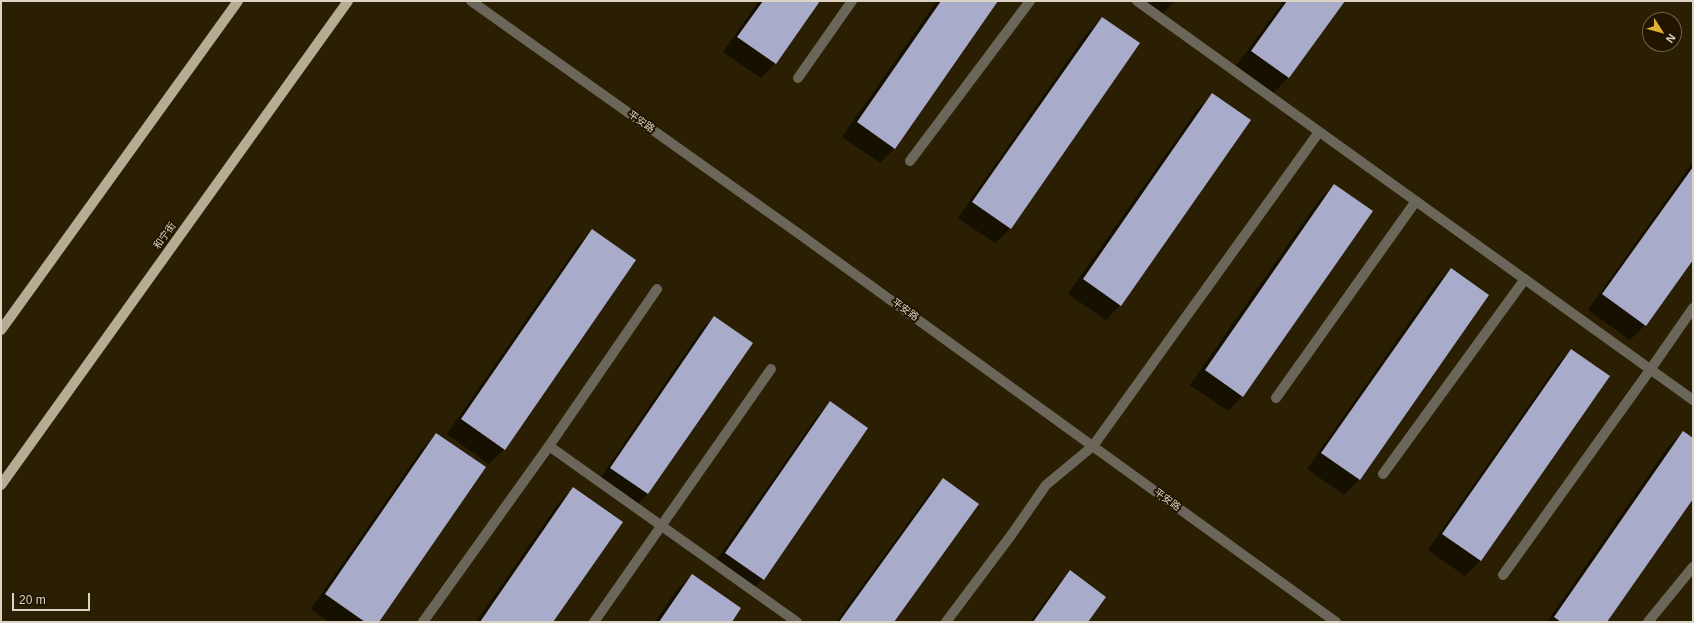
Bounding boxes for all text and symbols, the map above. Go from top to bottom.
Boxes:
north arrow [1642,12,1682,52]
text: N [1664,32,1678,45]
street label: 平安路 [625,108,657,136]
street label: 和宁街 [151,220,179,252]
street label: 平安路 [889,296,921,324]
street label: 平安路 [1151,486,1183,514]
scale bar [14,585,92,611]
text: 20 m [19,593,46,607]

